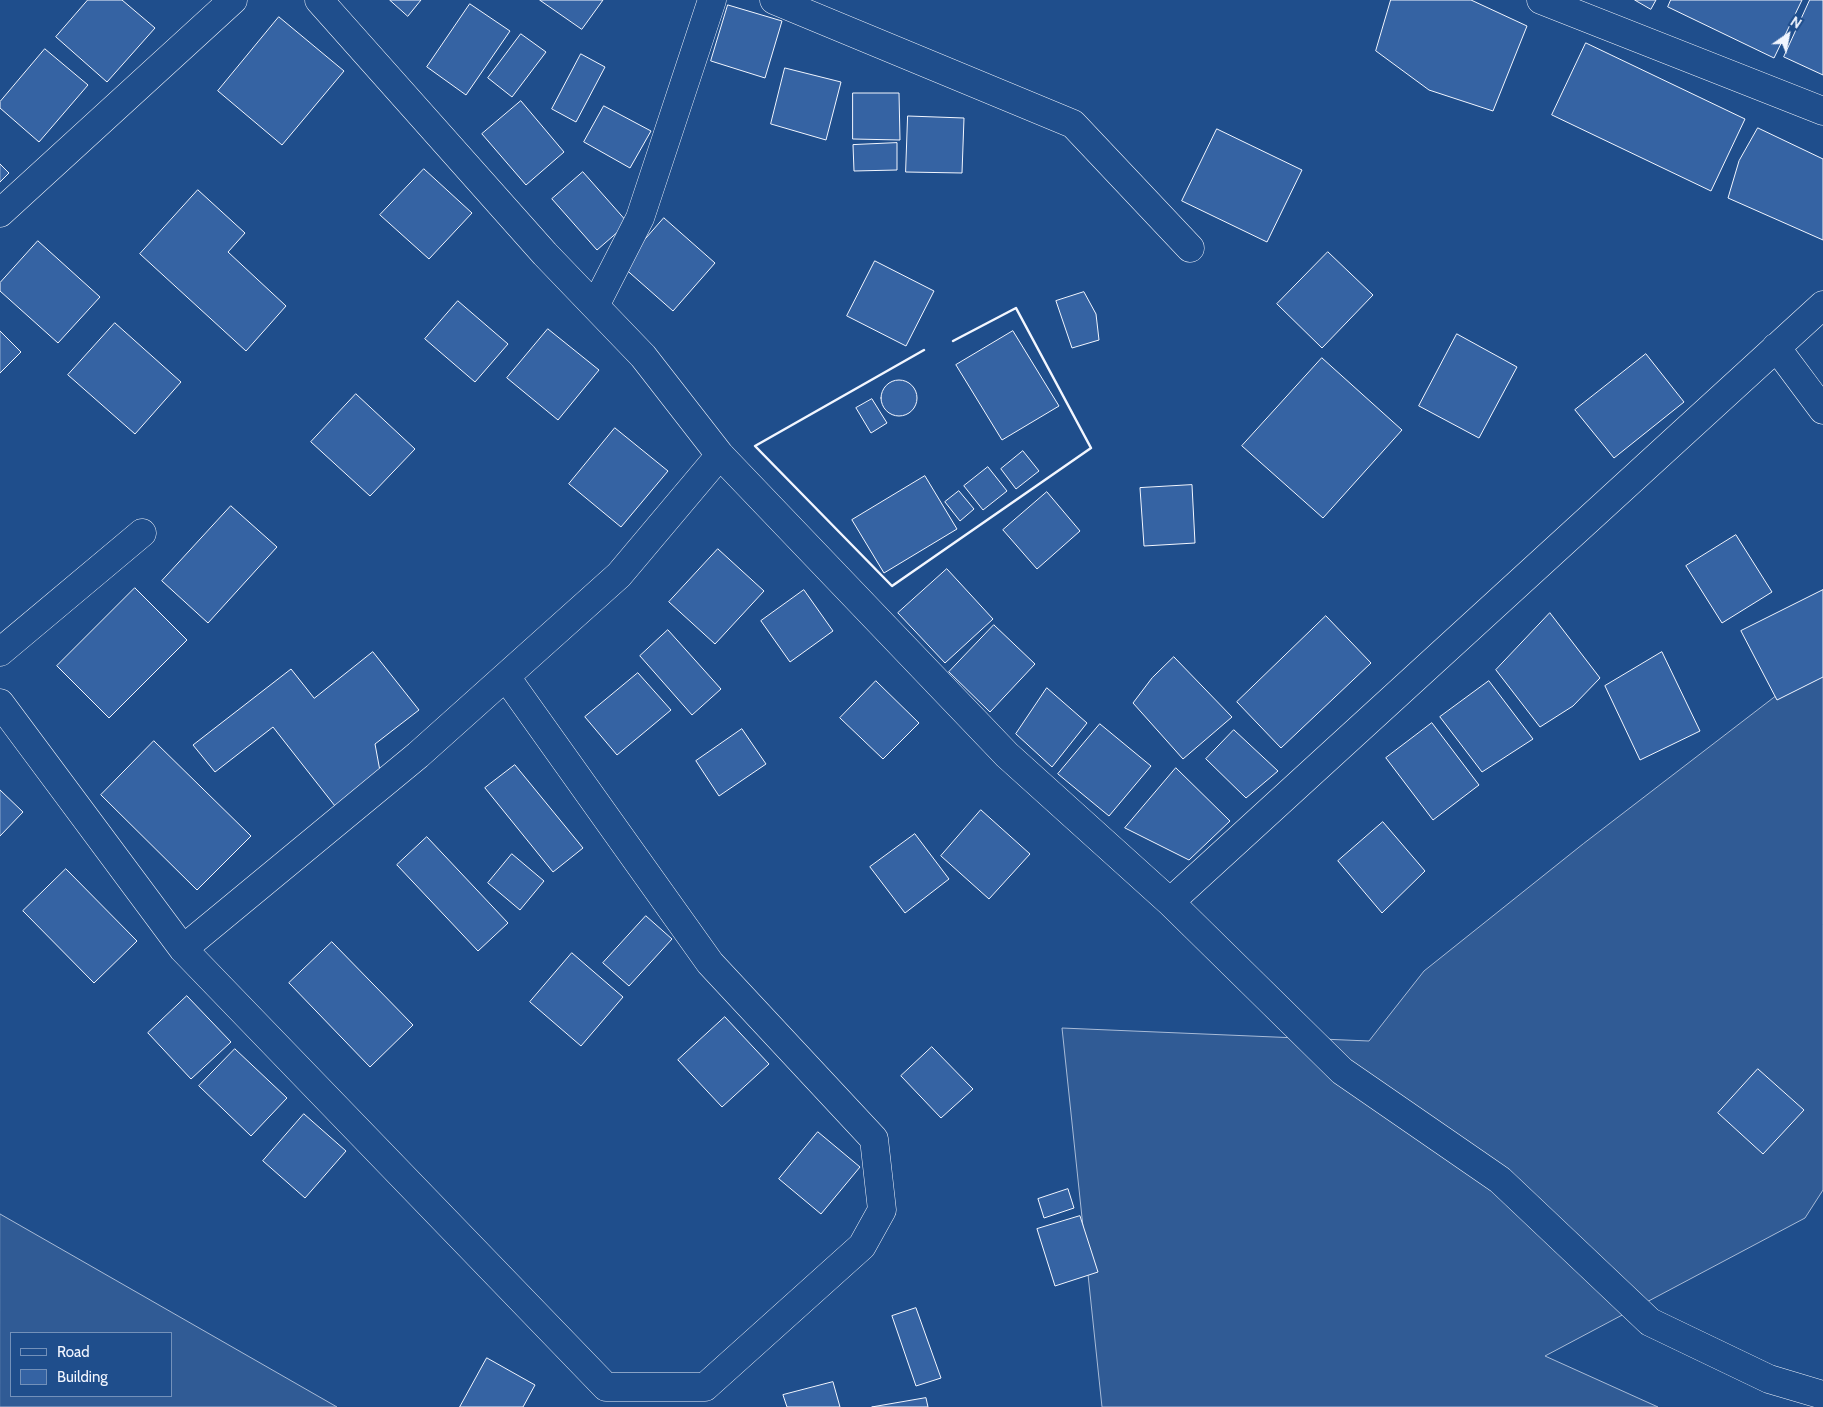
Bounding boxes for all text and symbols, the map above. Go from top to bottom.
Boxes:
north arrow [1763,10,1813,60]
text: N [1787,12,1805,33]
legend [10,1332,172,1397]
text: Road [57,1343,90,1361]
text: Building [57,1368,108,1386]

